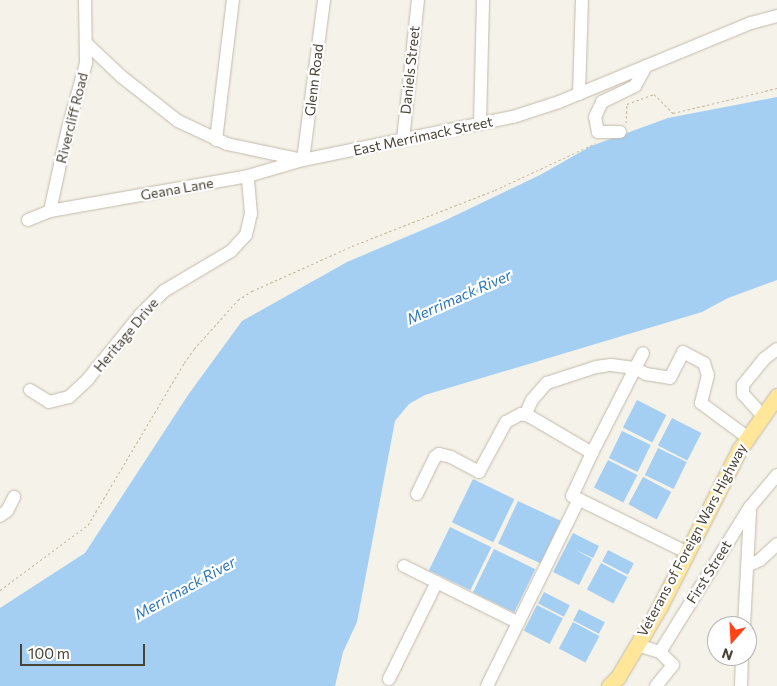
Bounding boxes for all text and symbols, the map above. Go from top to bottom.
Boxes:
street label: Daniels Street [397,25,423,115]
street label: Glenn Road [301,43,327,117]
street label: Rivercliff Road [53,71,91,165]
street label: East Merrimack Street [352,113,494,159]
street label: Geana Lane [139,174,215,204]
water label: Merrimack River [404,266,514,328]
street label: Heritage Drive [90,295,162,375]
street label: Veterans of Foreign Wars Highway [634,441,750,639]
street label: First Street [683,537,735,607]
water label: Merrimack River [131,553,239,623]
north arrow [707,616,757,666]
scale bar [22,634,148,666]
text: 100 m [28,644,70,662]
text: N [720,645,735,664]

